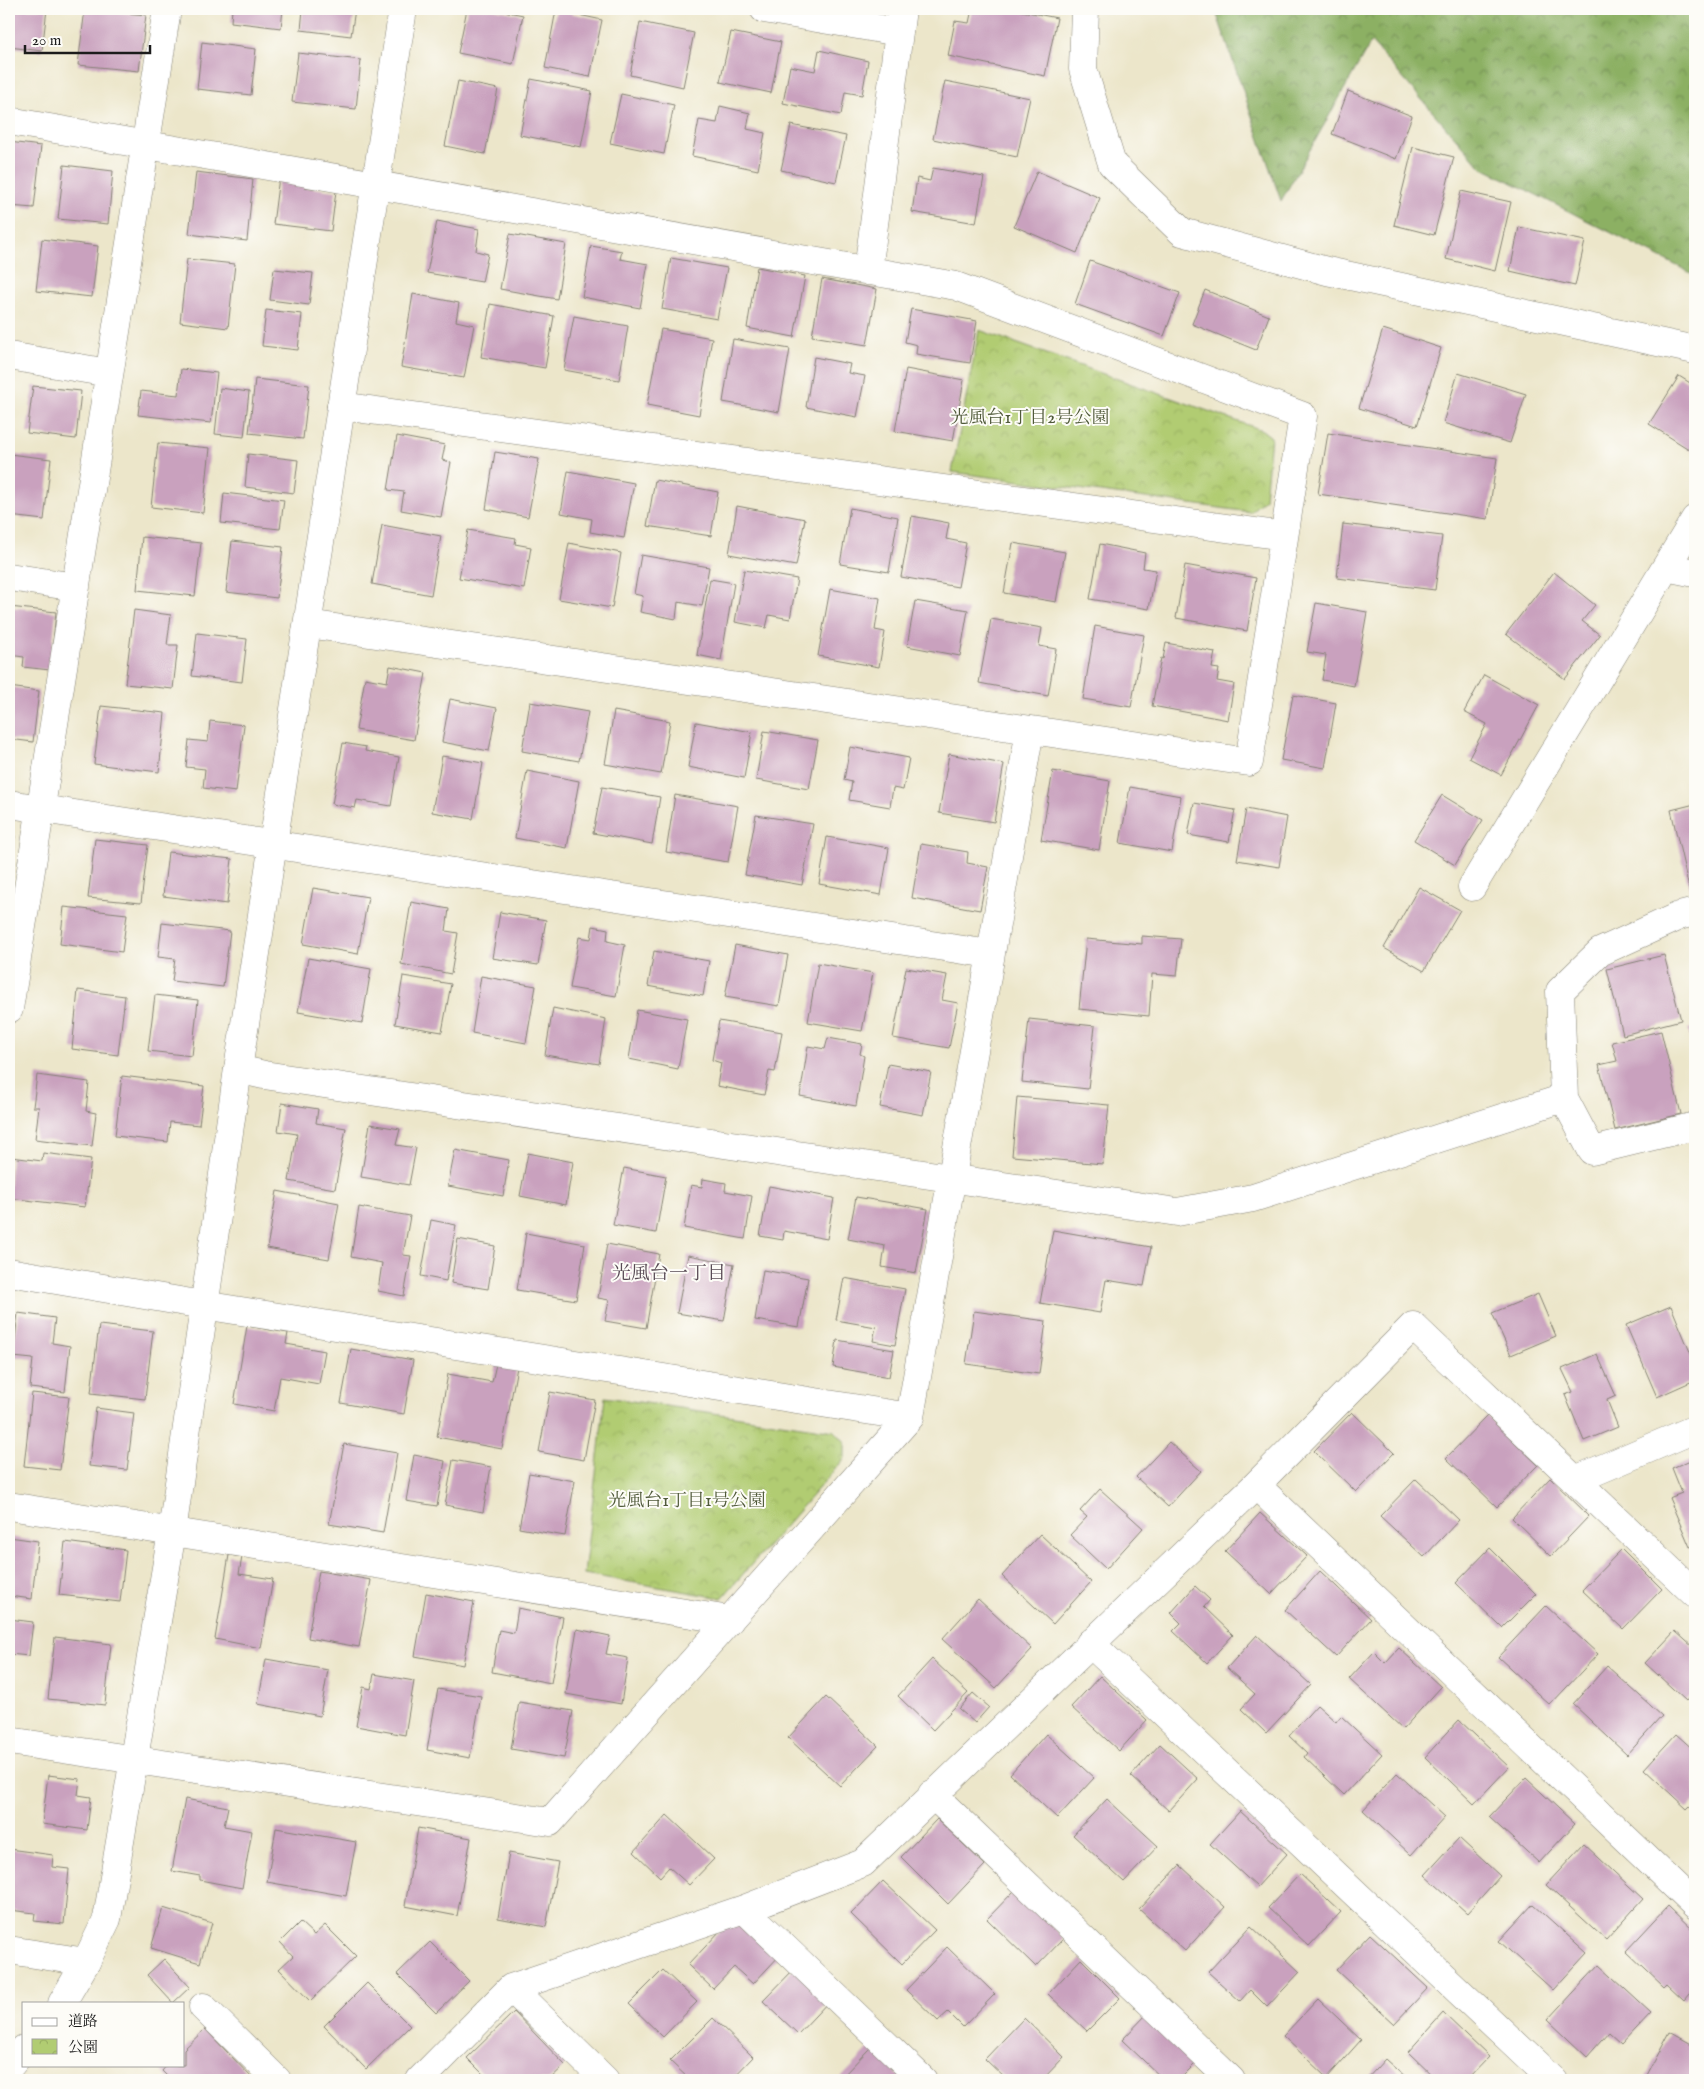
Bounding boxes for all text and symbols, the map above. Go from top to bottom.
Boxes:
scale bar [25,22,150,54]
text: 20 m [32,31,62,50]
park label: 光風台1丁目2号公園 [950,407,1110,430]
district label: 光風台一丁目 [612,1262,726,1286]
park label: 光風台1丁目1号公園 [608,1490,766,1513]
legend [22,2002,185,2066]
text: 道路 [68,2012,98,2031]
text: 公園 [68,2038,98,2057]

